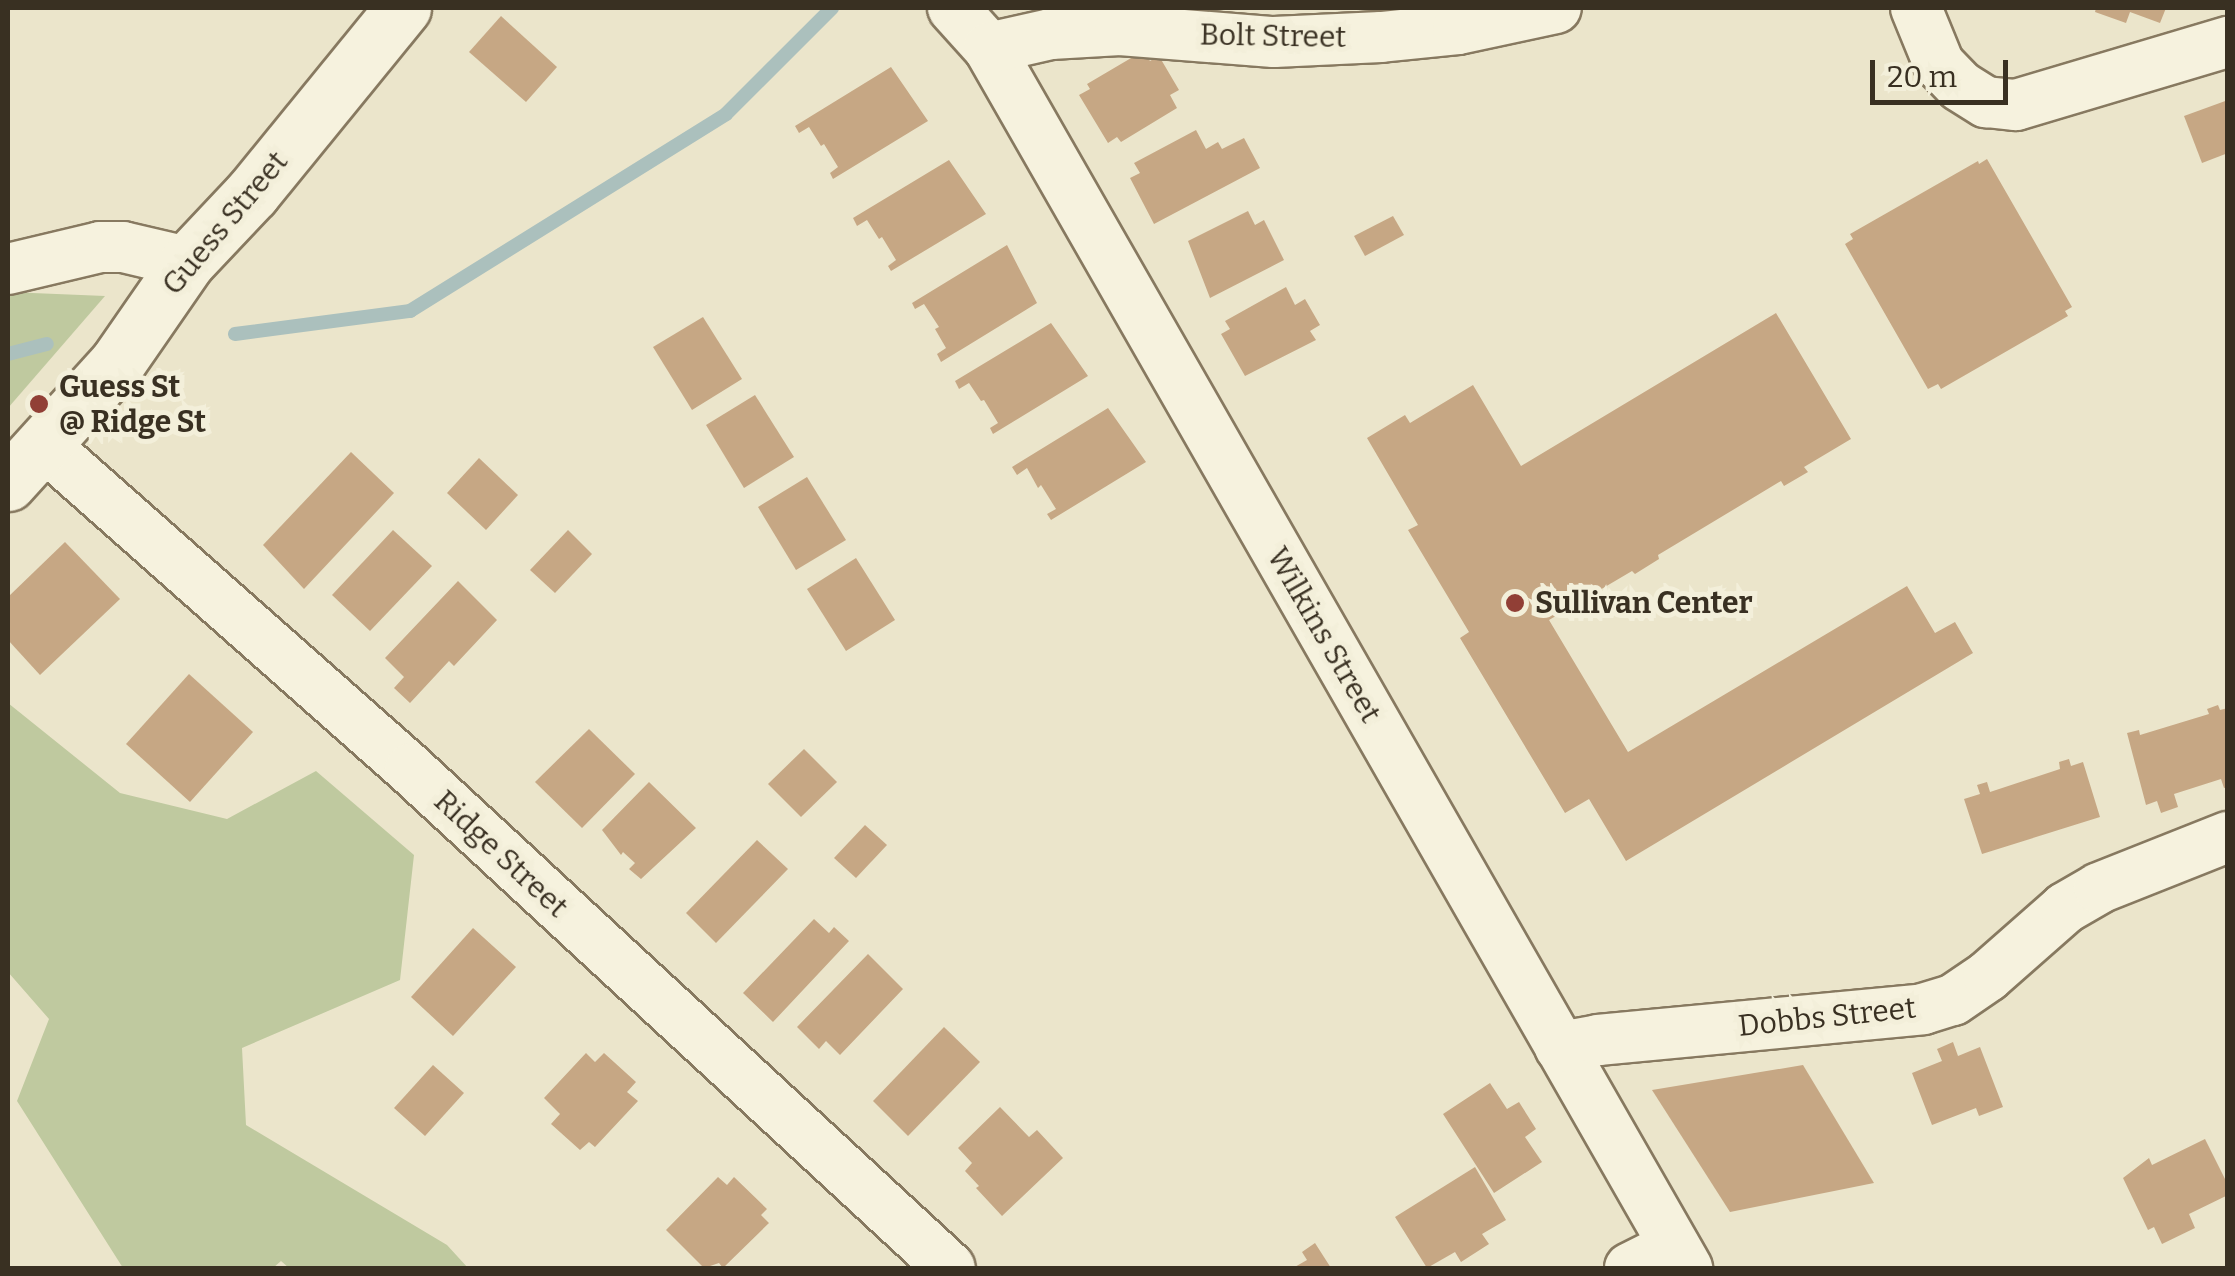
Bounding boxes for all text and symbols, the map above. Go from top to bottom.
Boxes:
street label: Bolt Street [1199,17,1347,55]
scale bar [1875,40,2012,102]
text: 20 m [1887,59,1957,95]
street label: Guess Street [155,144,295,302]
place label: Guess St @ Ridge St [59,369,206,440]
marker: Guess St @ Ridge St [28,393,50,415]
street label: Wilkins Street [1259,541,1389,729]
place label: Sullivan Center [1535,585,1753,621]
marker: Sullivan Center [1504,592,1526,614]
street label: Ridge Street [427,783,575,925]
street label: Dobbs Street [1736,990,1918,1044]

